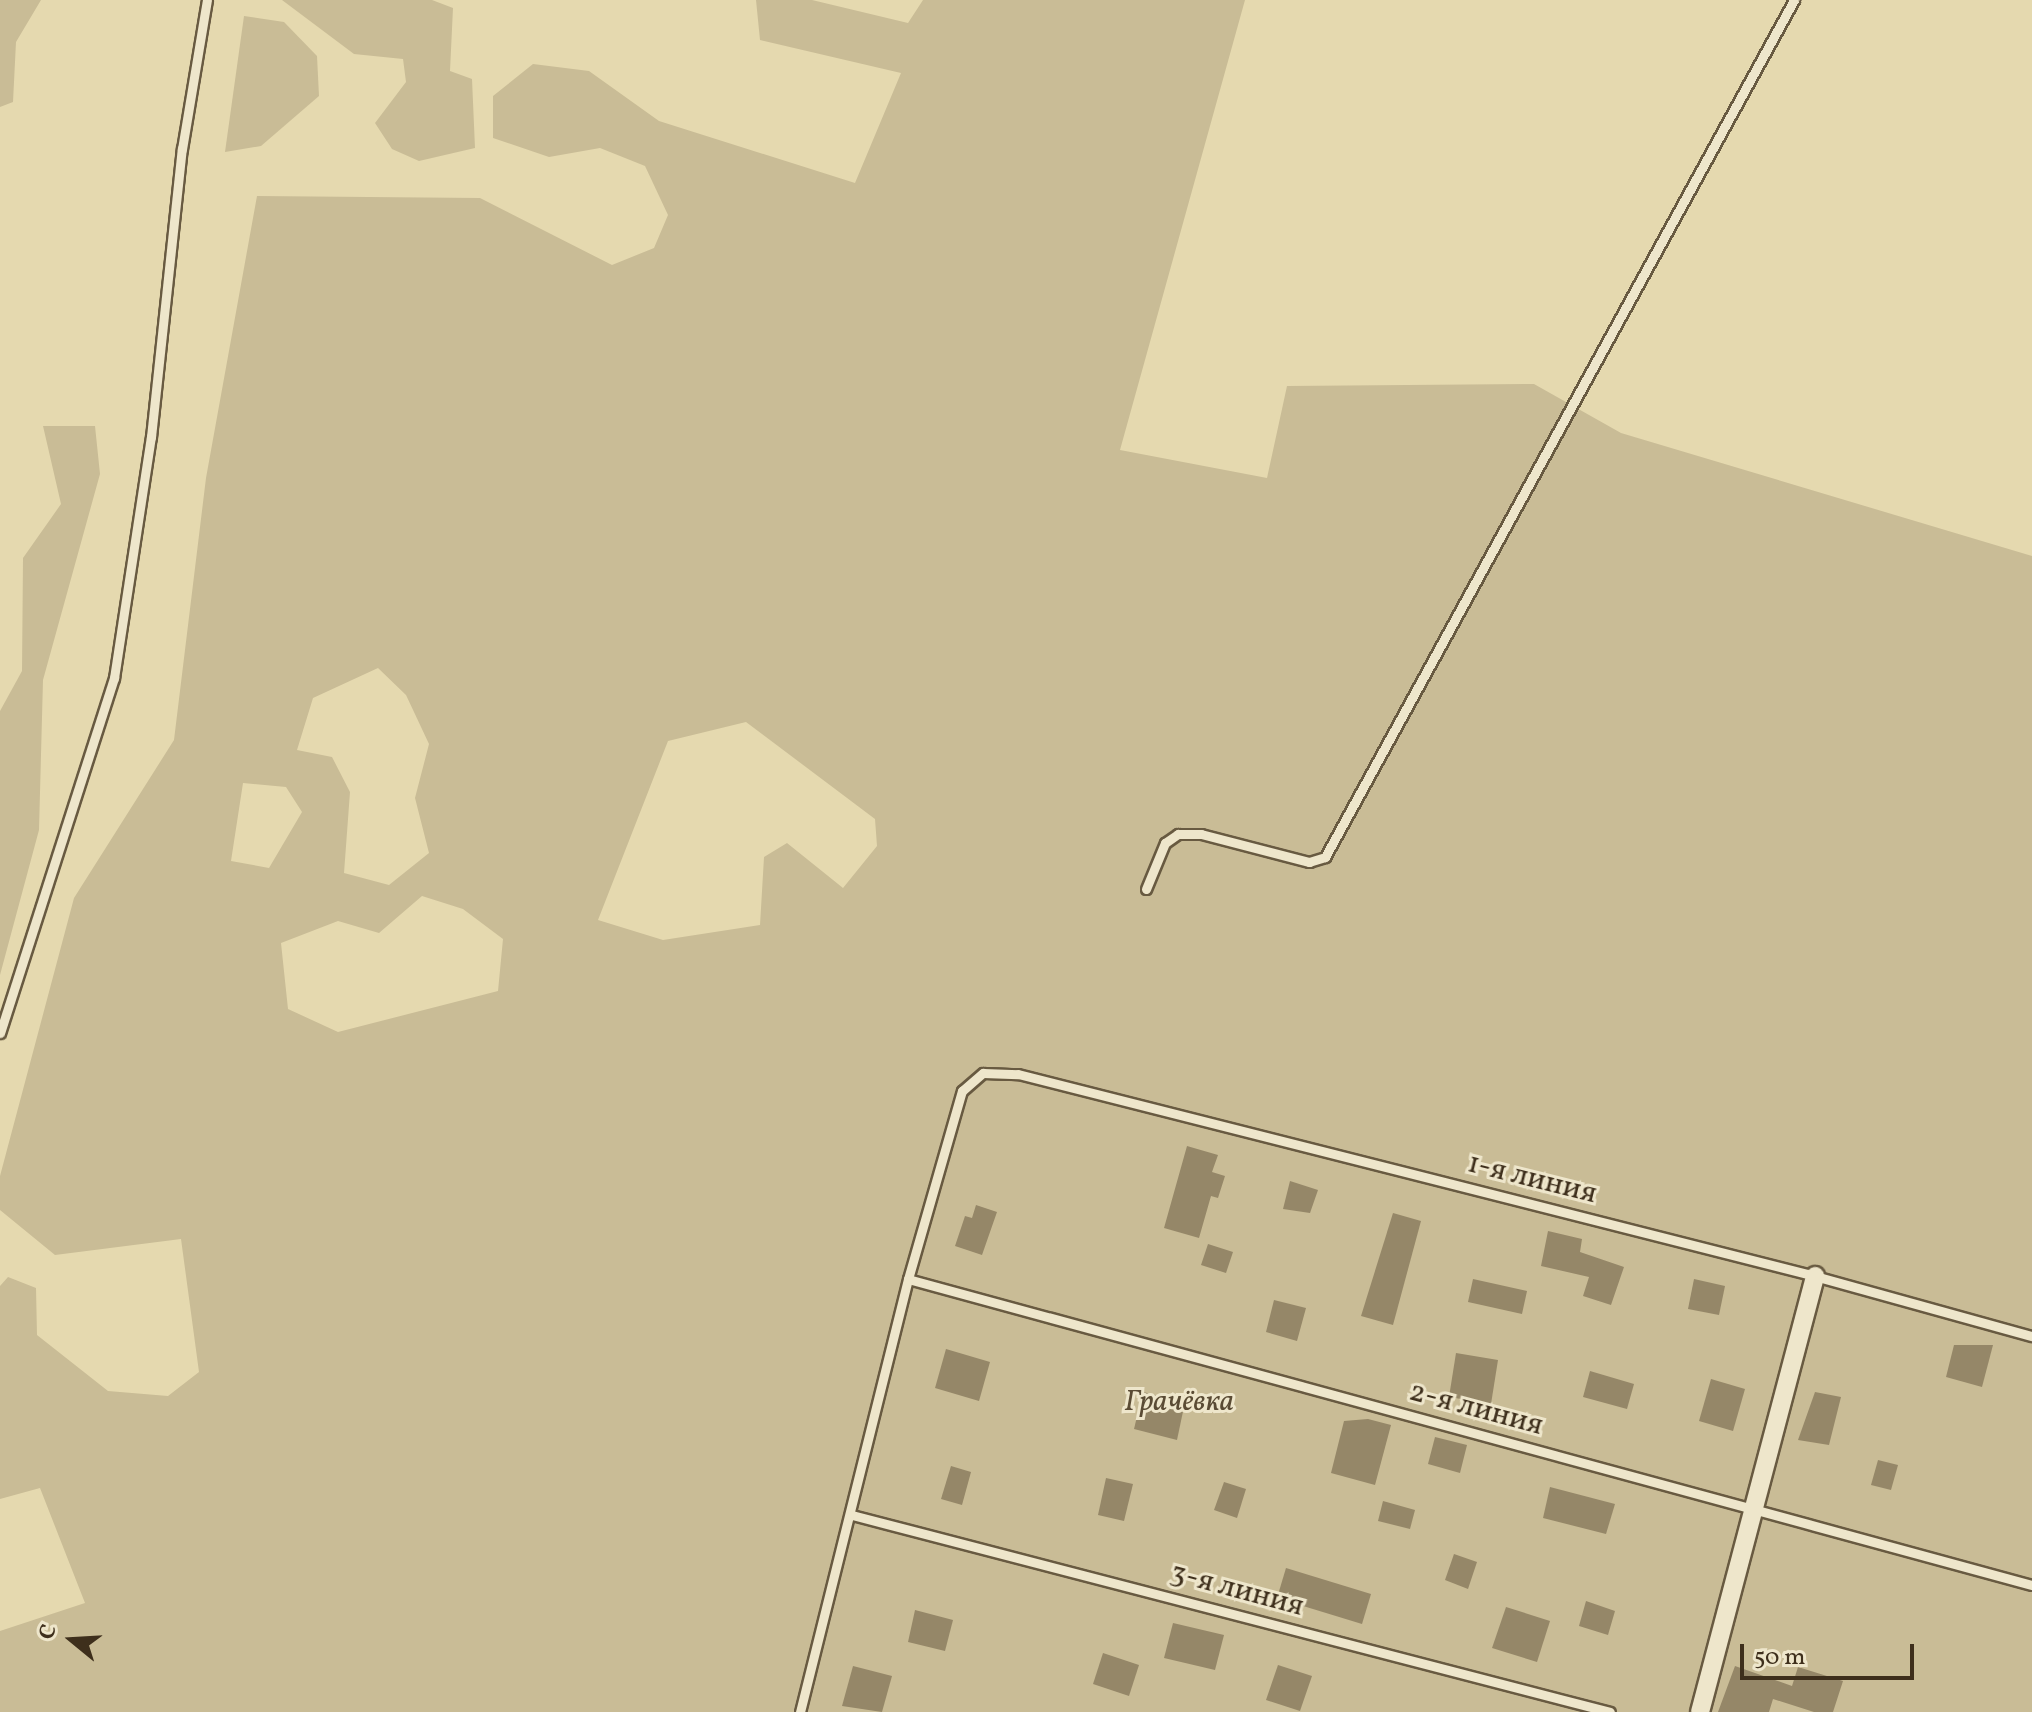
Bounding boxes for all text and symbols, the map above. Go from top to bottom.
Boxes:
street label: 1-я линия [1464,1146,1600,1212]
street label: 2-я линия [1405,1374,1547,1444]
park label: Грачёвка [1124,1384,1234,1420]
street label: 3-я линия [1166,1555,1308,1625]
north arrow [32,1600,112,1680]
text: С [32,1621,66,1644]
scale bar [1744,1628,1918,1678]
text: 50 m [1754,1641,1806,1675]

